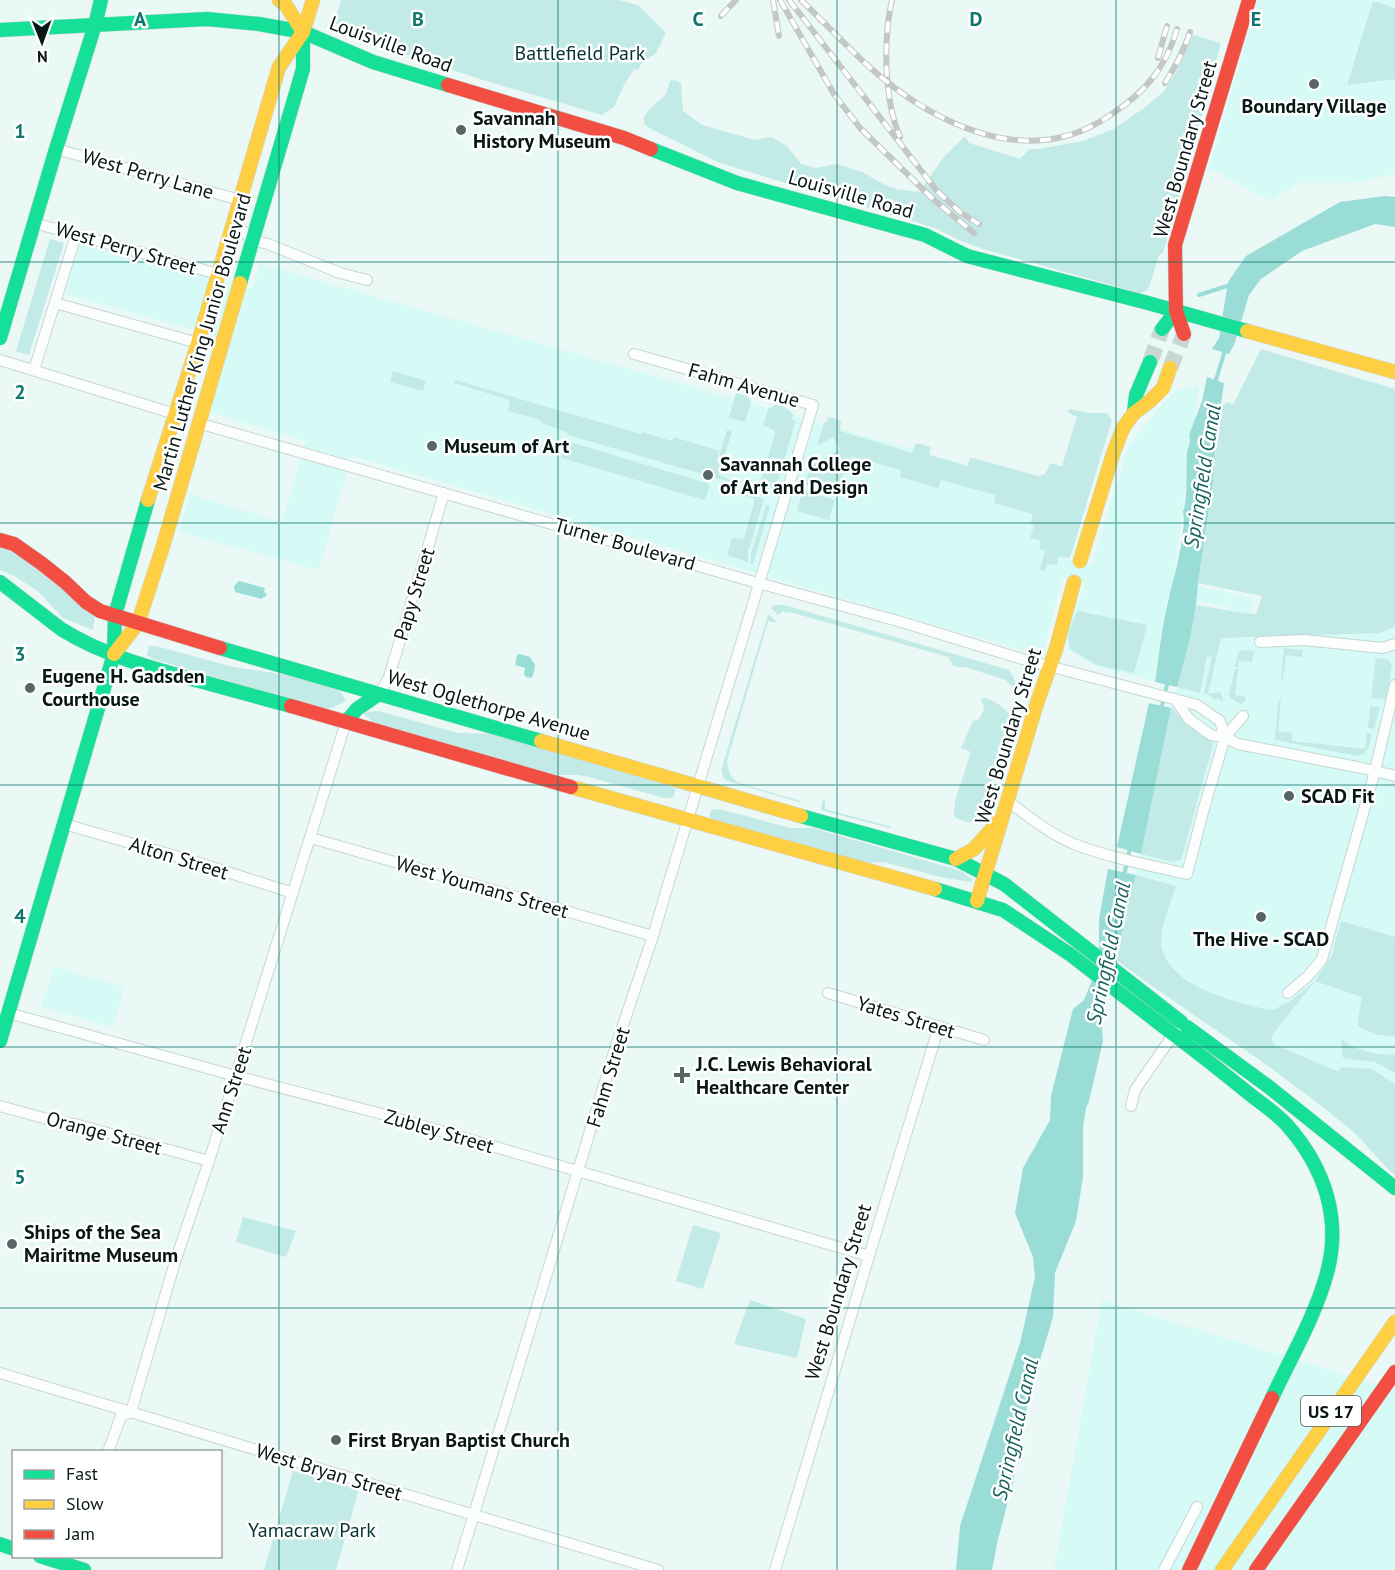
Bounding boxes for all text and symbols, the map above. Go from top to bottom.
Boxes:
text: A [134,6,147,32]
text: B [412,6,424,32]
text: C [692,6,704,32]
text: D [970,6,983,32]
text: E [1251,6,1261,32]
street label: Louisville Road [326,10,456,78]
north arrow [12,12,72,72]
park label: Battlefield Park [515,40,646,66]
text: N [37,47,48,67]
street label: West Boundary Street [1147,57,1223,241]
marker: Boundary Village [1307,77,1321,91]
place label: Boundary Village [1241,93,1387,119]
place label: Savannah History Museum [473,105,611,154]
text: 1 [14,118,26,144]
marker: Savannah History Museum [454,123,468,137]
street label: West Perry Lane [79,143,217,205]
street label: Louisville Road [785,164,917,224]
street label: Martin Luther King Junior Boulevard [147,190,257,494]
street label: West Perry Street [52,215,200,281]
street label: Fahm Avenue [685,357,803,413]
text: 2 [14,379,26,405]
water label: Springfield Canal [1177,402,1227,550]
place label: Museum of Art [444,433,569,459]
marker: Museum of Art [425,439,439,453]
place label: Savannah College of Art and Design [720,451,871,500]
marker: Savannah College of Art and Design [701,468,715,482]
street label: Turner Boulevard [551,511,699,577]
street label: Papy Street [388,544,441,644]
text: 3 [14,641,26,667]
street label: West Boundary Street [969,644,1047,827]
place label: Eugene H. Gadsden Courthouse [42,663,205,712]
street label: West Oglethorpe Avenue [384,664,594,746]
marker: Eugene H. Gadsden Courthouse [23,681,37,695]
place label: SCAD Fit [1301,783,1374,809]
marker: SCAD Fit [1282,789,1296,803]
street label: Alton Street [126,831,232,885]
street label: West Youmans Street [393,850,572,924]
water label: Springfield Canal [1080,879,1136,1027]
text: 4 [14,903,26,929]
marker: The Hive - SCAD [1254,910,1268,924]
place label: The Hive - SCAD [1193,926,1329,952]
street label: Yates Street [854,990,958,1044]
street label: Fahm Street [580,1023,636,1130]
street label: Ann Street [205,1043,257,1137]
place label: J.C. Lewis Behavioral Healthcare Center [695,1051,872,1100]
marker: J.C. Lewis Behavioral Healthcare Center [673,1066,691,1084]
street label: Zubley Street [381,1103,497,1159]
street label: Orange Street [43,1105,165,1161]
text: 5 [14,1164,26,1190]
street label: West Boundary Street [799,1200,877,1383]
place label: Ships of the Sea Mairitme Museum [24,1219,178,1268]
marker: Ships of the Sea Mairitme Museum [5,1237,19,1251]
water label: Springfield Canal [986,1355,1045,1503]
road number: US 17 [1301,1396,1361,1426]
place label: First Bryan Baptist Church [348,1427,570,1453]
marker: First Bryan Baptist Church [329,1433,343,1447]
street label: West Bryan Street [253,1437,405,1507]
legend [12,1450,222,1558]
text: Fast [66,1462,98,1485]
text: Slow [66,1492,104,1515]
park label: Yamacraw Park [248,1517,376,1543]
text: Jam [65,1522,95,1545]

